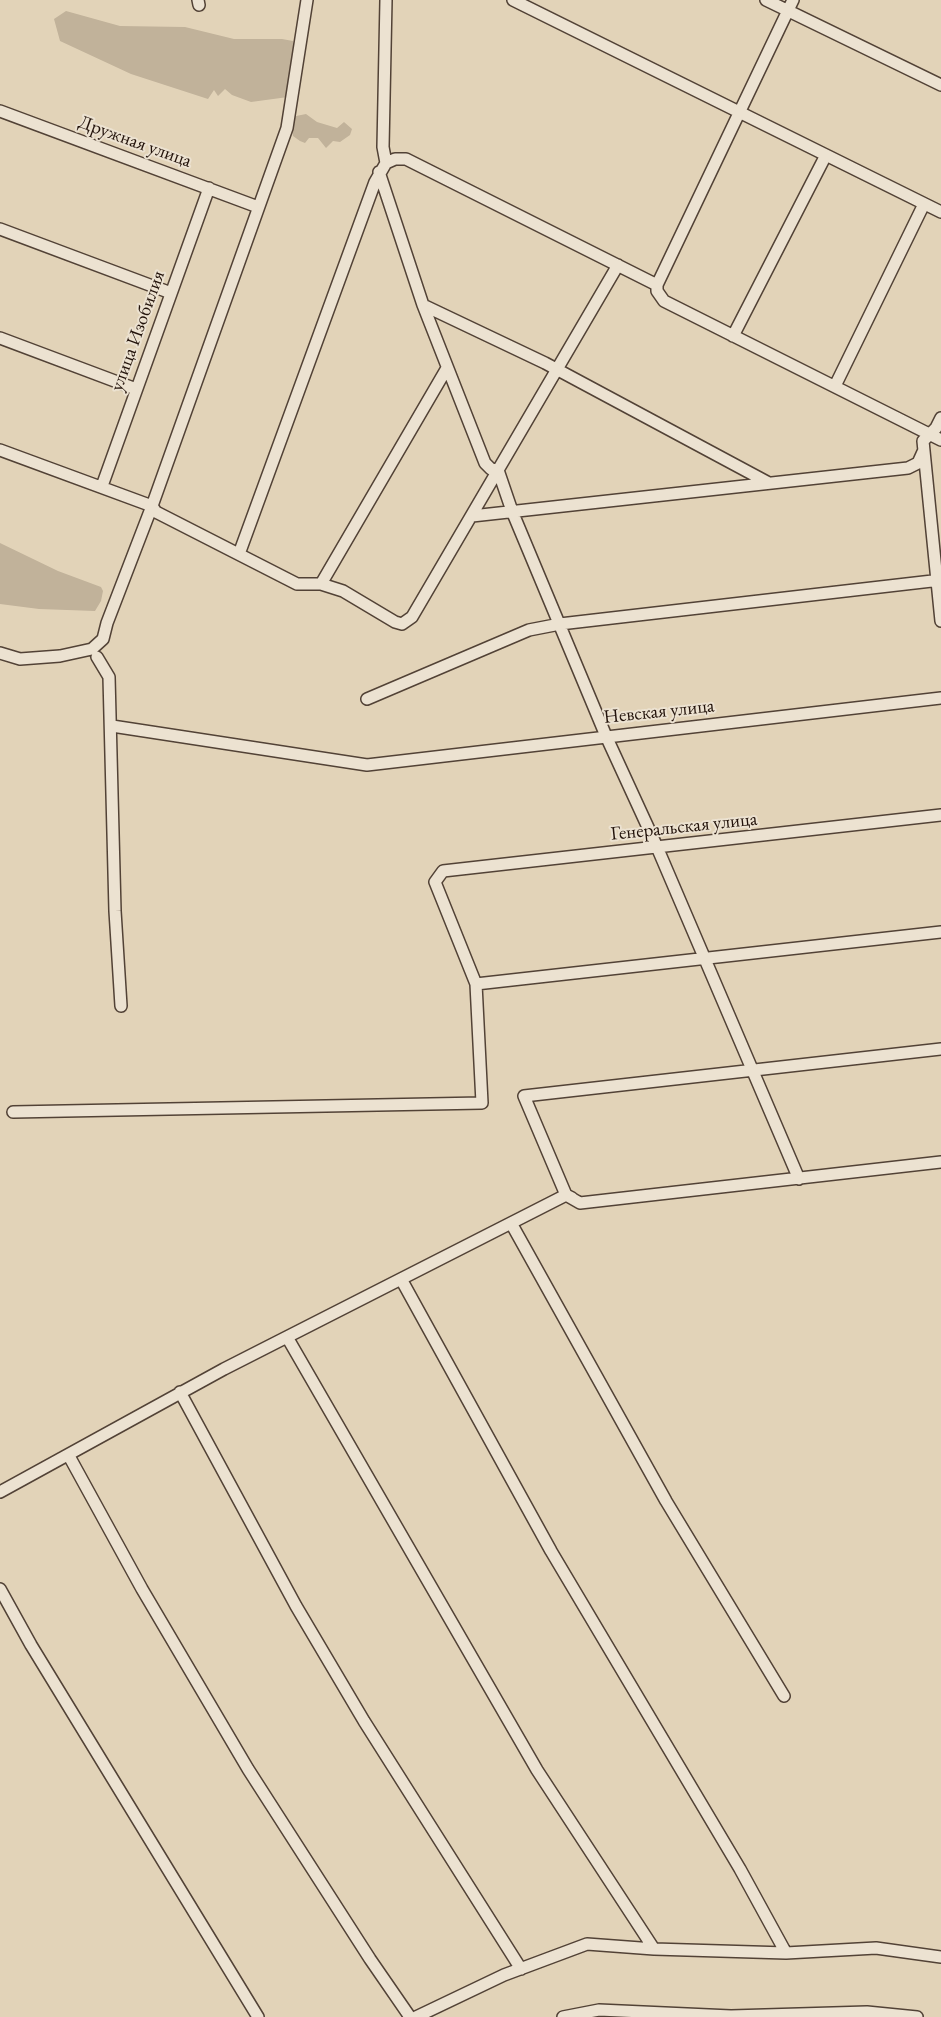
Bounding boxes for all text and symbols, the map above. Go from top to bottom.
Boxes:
street label: Дружная улица [75,111,195,173]
street label: улица Изобилия [106,268,170,394]
street label: Невская улица [602,695,716,729]
street label: Генеральская улица [610,808,758,846]

